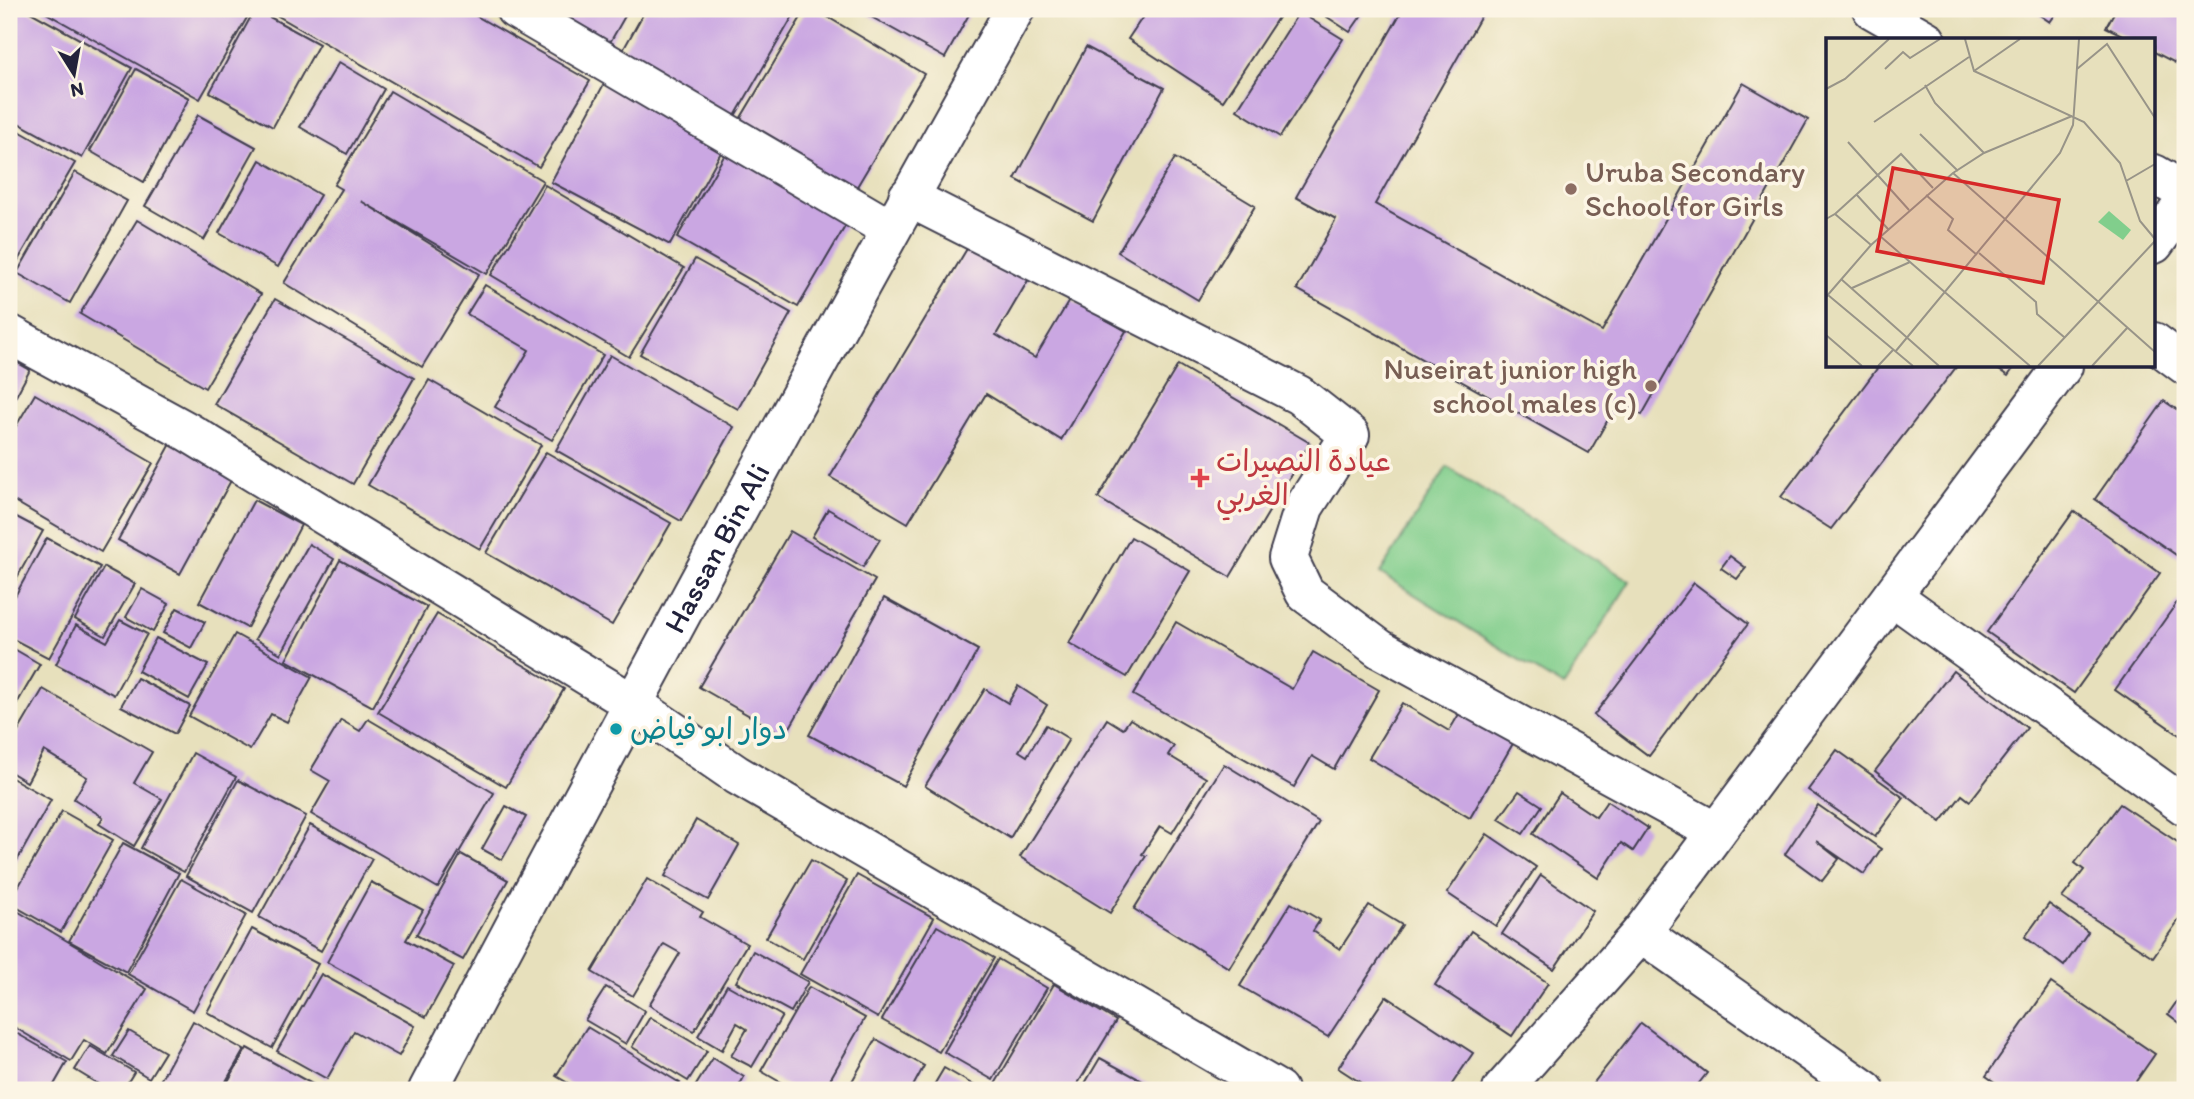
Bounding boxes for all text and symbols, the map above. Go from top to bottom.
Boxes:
north arrow [38,38,108,108]
inset map [1826,38,2156,368]
text: N [69,78,86,103]
place label: Uruba Secondary School for Girls [1585,153,1805,224]
marker: Uruba Secondary School for Girls [1563,181,1579,197]
place label: Nuseirat junior high school males (c) [1384,350,1637,421]
marker: Nuseirat junior high school males (c) [1643,378,1659,394]
place label: عيادة النصيرات الغربي [1216,442,1391,521]
street label: Hassan Bin Ali [656,457,777,639]
marker: عيادة النصيرات الغربي [1190,468,1210,488]
place label: دوار ابو فياض [630,710,787,747]
marker: دوار ابو فياض [608,721,624,737]

